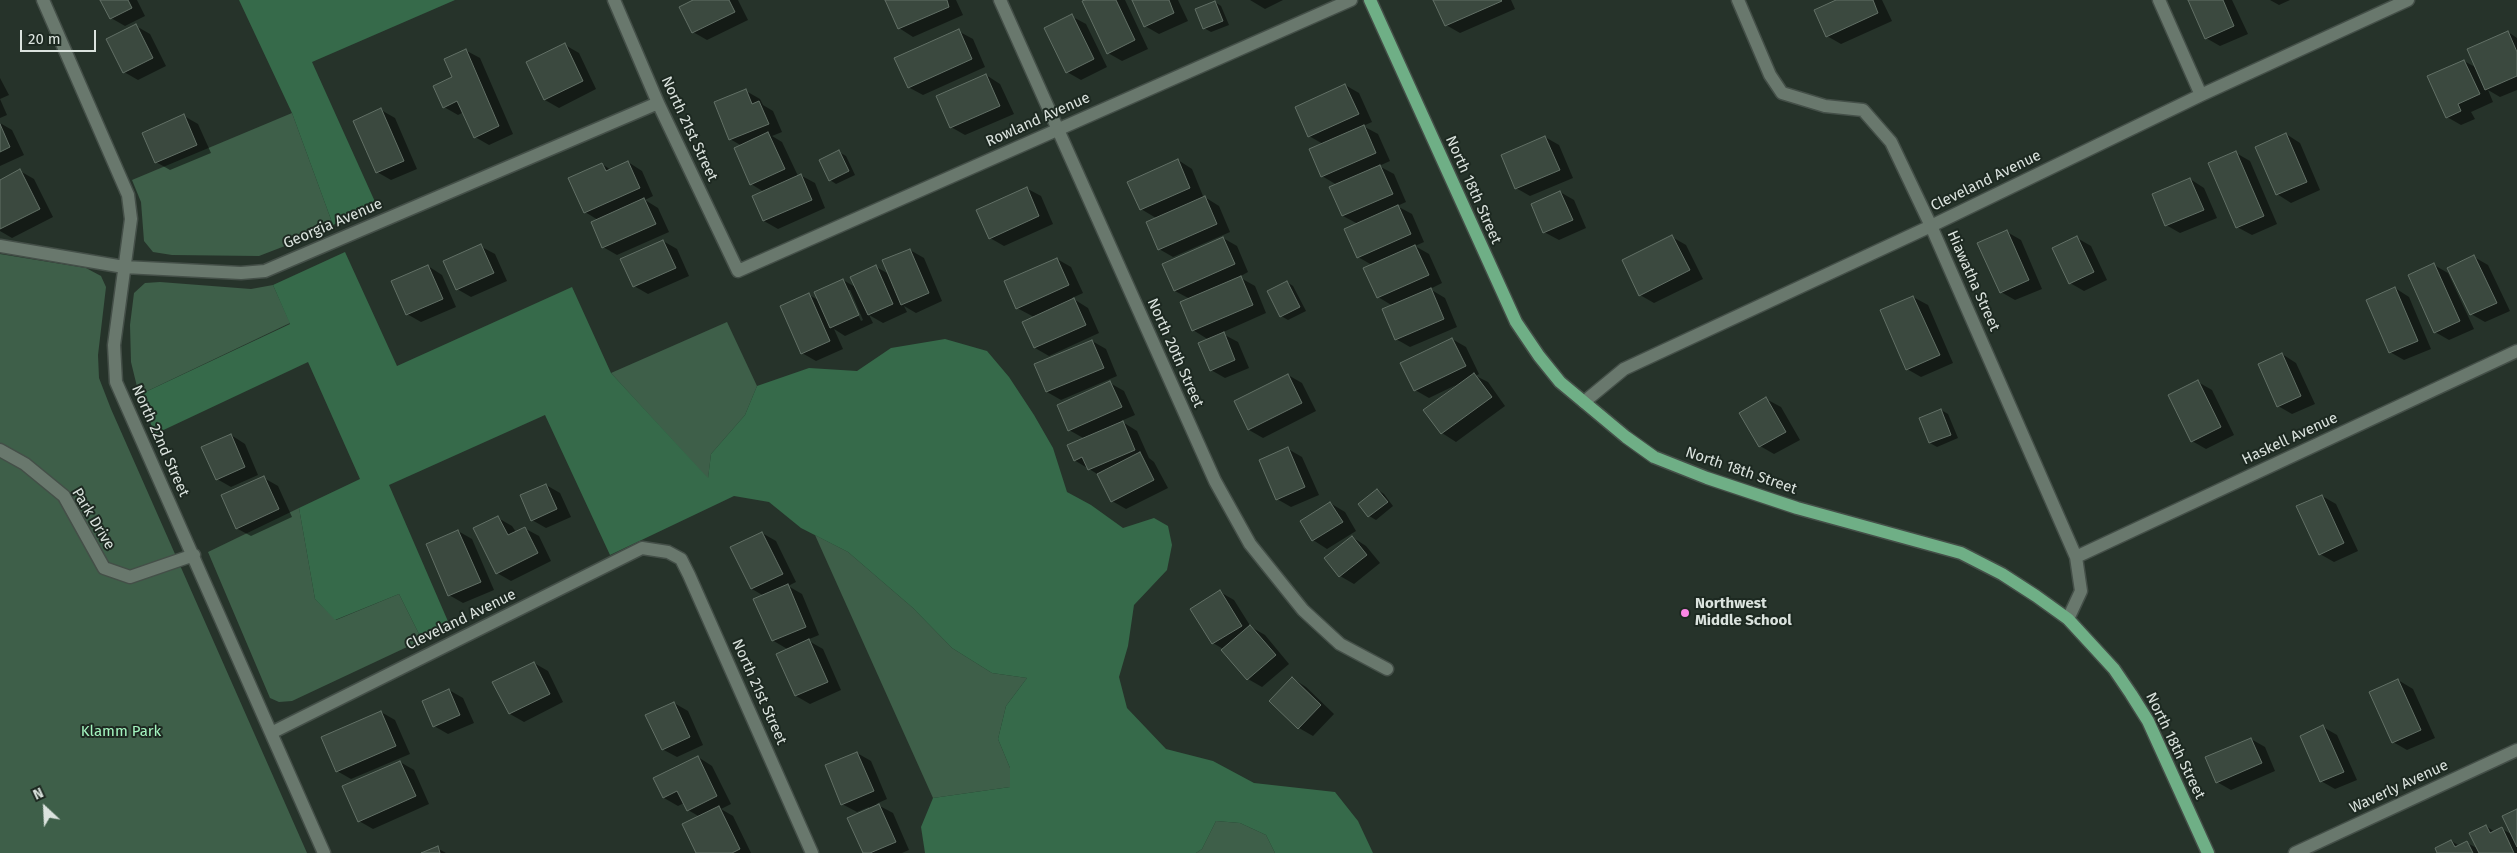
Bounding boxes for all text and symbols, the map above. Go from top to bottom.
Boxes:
scale bar [22,20,99,52]
text: 20 m [28,30,61,48]
street label: North 21st Street [657,74,721,184]
street label: Rowland Avenue [983,89,1093,151]
street label: North 18th Street [1441,133,1505,247]
street label: Cleveland Avenue [1928,147,2044,215]
street label: Georgia Avenue [281,195,385,253]
street label: Hiawatha Street [1943,228,2003,334]
street label: North 20th Street [1143,296,1207,410]
street label: North 22nd Street [127,382,193,500]
street label: Haskell Avenue [2239,409,2341,469]
street label: North 18th Street [1683,444,1799,498]
street label: Park Drive [68,485,118,553]
street label: Cleveland Avenue [403,586,519,654]
place label: Northwest Middle School [1695,595,1792,630]
marker: Northwest Middle School [1679,607,1691,619]
street label: North 21st Street [728,636,790,748]
street label: North 18th Street [2141,690,2209,802]
park label: Klamm Park [81,723,161,741]
street label: Waverly Avenue [2347,756,2451,818]
north arrow [20,783,70,833]
text: N [31,784,46,804]

